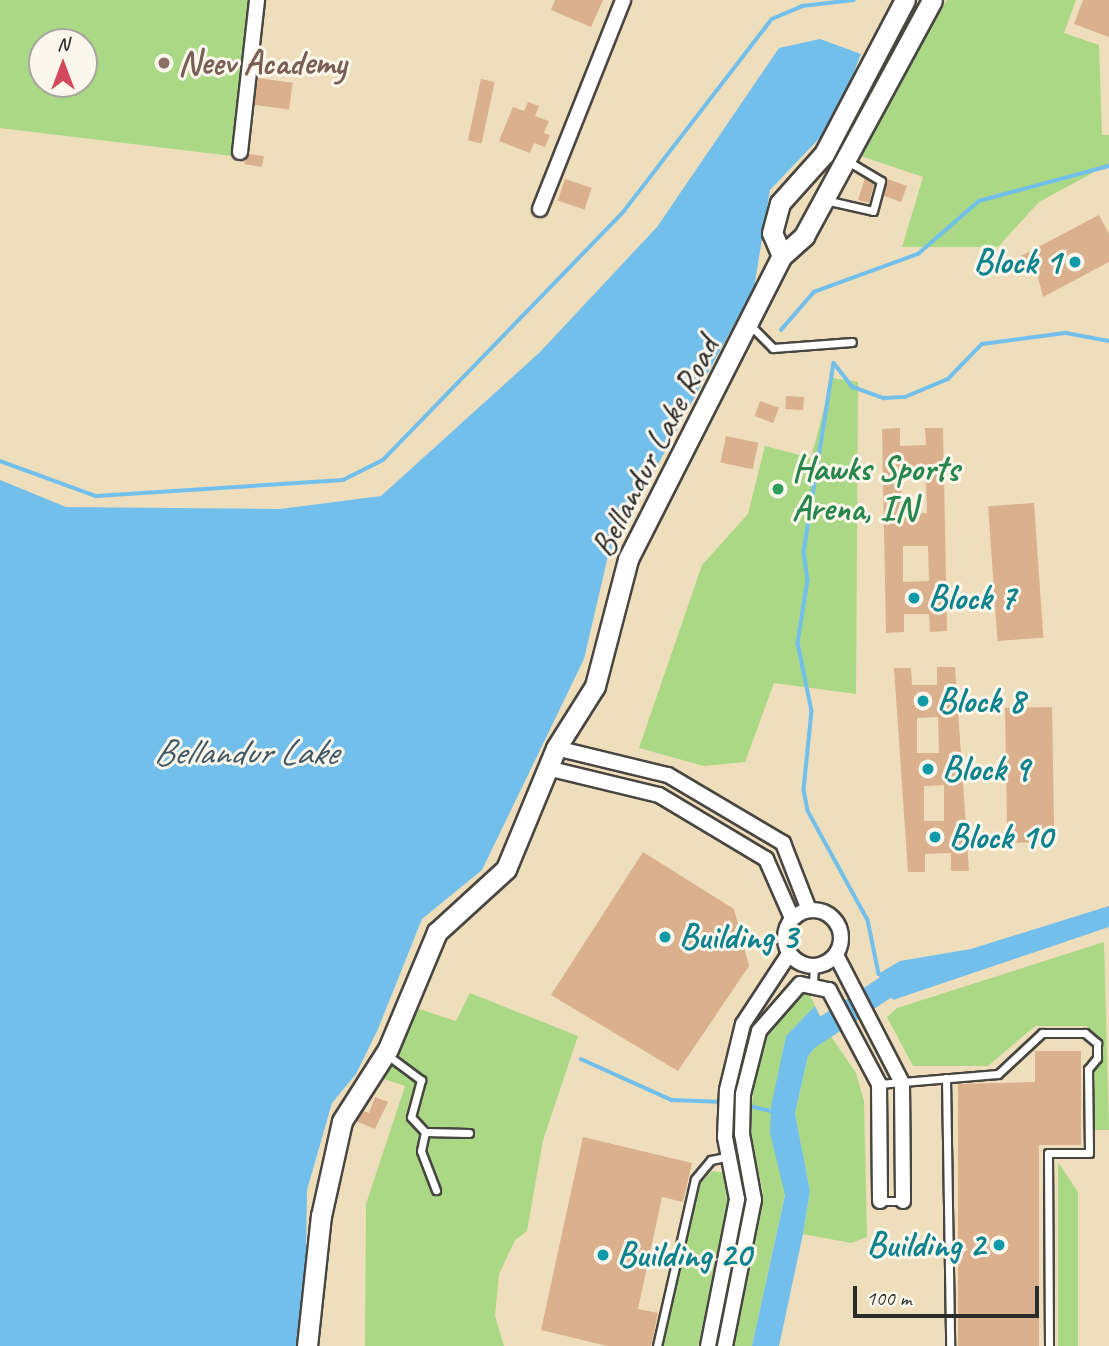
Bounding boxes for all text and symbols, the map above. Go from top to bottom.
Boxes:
north arrow [28,28,98,98]
text: N [57,32,69,56]
place label: Neev Academy [178,42,347,84]
marker: Neev Academy [156,55,172,71]
place label: Block 1 [974,241,1061,283]
marker: Block 1 [1067,254,1083,270]
street label: Bellandur Lake Road [582,330,728,564]
place label: Hawks Sports Arena, IN [792,448,959,530]
marker: Hawks Sports Arena, IN [770,481,786,497]
place label: Block 7 [928,577,1015,619]
marker: Block 7 [906,590,922,606]
place label: Block 8 [937,680,1024,722]
marker: Block 8 [915,693,931,709]
water label: Bellandur Lake [153,730,337,774]
place label: Block 9 [942,748,1029,790]
marker: Block 9 [920,761,936,777]
place label: Block 10 [949,816,1052,858]
marker: Block 10 [927,829,943,845]
place label: Building 3 [679,916,797,958]
marker: Building 3 [657,929,673,945]
place label: Building 2 [867,1224,985,1266]
place label: Building 20 [617,1234,751,1276]
marker: Building 2 [991,1237,1007,1253]
marker: Building 20 [595,1247,611,1263]
scale bar [857,1272,1042,1316]
text: 100 m [866,1285,911,1311]

